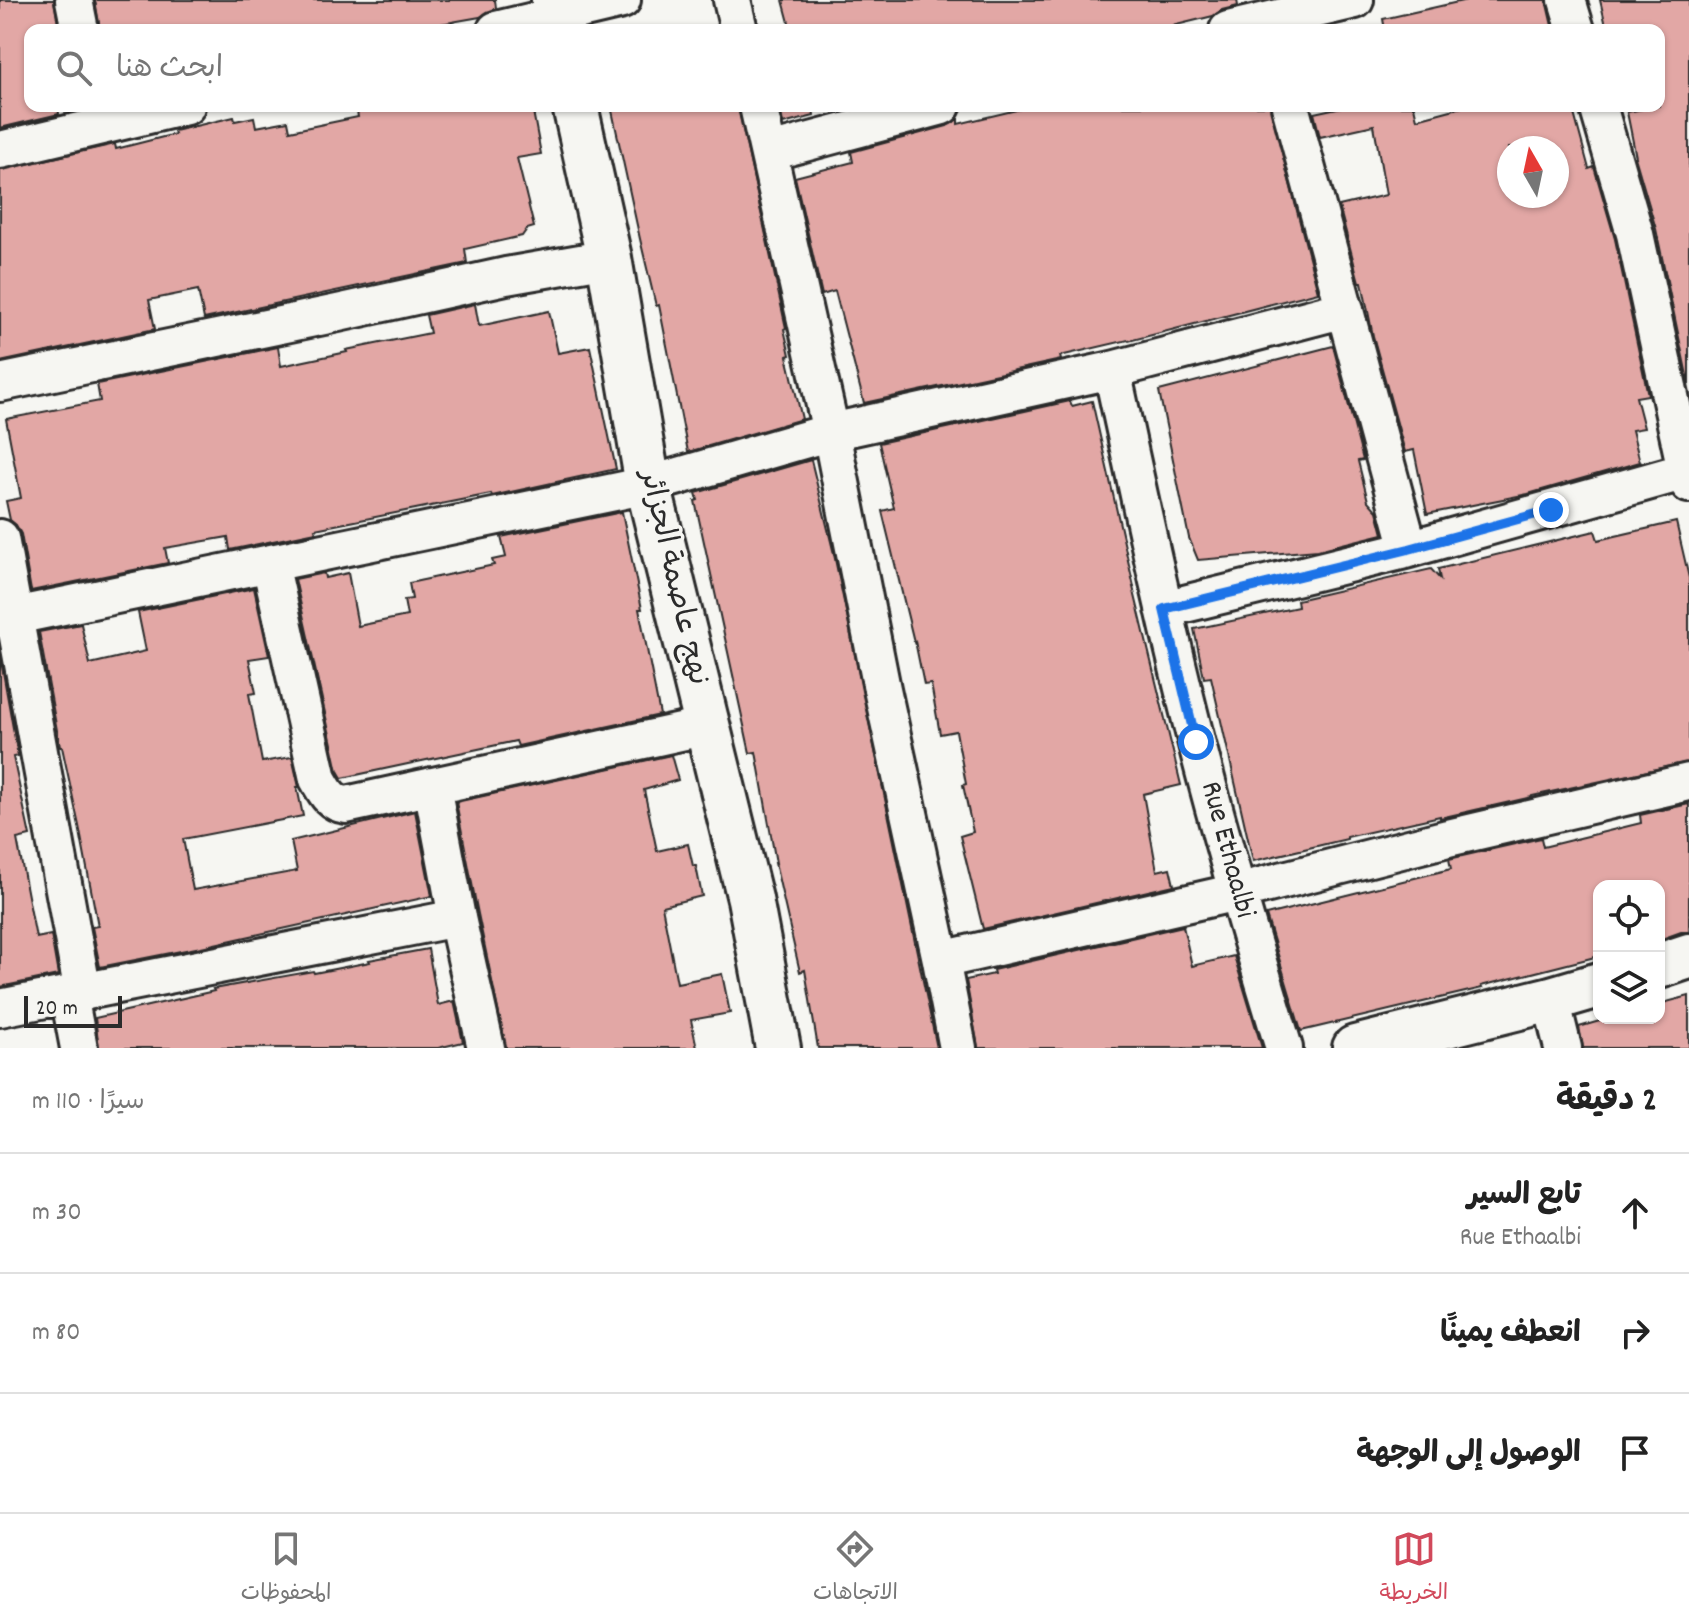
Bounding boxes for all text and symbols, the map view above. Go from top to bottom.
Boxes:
search box [24,24,1665,112]
icon: search [52,46,96,90]
text: ابحث هنا [116,49,223,92]
north arrow [1497,136,1569,208]
street label: نهج عاصمة الجزائر [626,463,718,690]
route end [1533,492,1569,528]
route start [1178,724,1214,760]
street label: Rue Ethaalbi [1187,777,1265,923]
map controls [1593,880,1665,1024]
button: locate [1593,880,1665,952]
button: layers [1593,952,1665,1024]
scale bar [24,992,122,1028]
text: 20 m [36,994,78,1025]
text: 2 دقيقة [1556,1078,1657,1127]
text: سيرًا · 110 m [32,1084,145,1121]
text: تابع السير [1467,1176,1581,1219]
icon: ahead [1613,1191,1657,1235]
text: 30 m [32,1195,82,1232]
text: Rue Ethaalbi [1460,1220,1581,1257]
icon: right [1613,1311,1657,1355]
text: انعطف يمينًا [1440,1314,1581,1357]
text: 80 m [32,1315,80,1352]
icon: arrive [1613,1431,1657,1475]
text: الوصول إلى الوجهة [1356,1434,1581,1477]
tab: المحفوظات [241,1527,331,1611]
tab: الاتجاهات [813,1527,898,1611]
tab: الخريطة [1380,1527,1448,1611]

